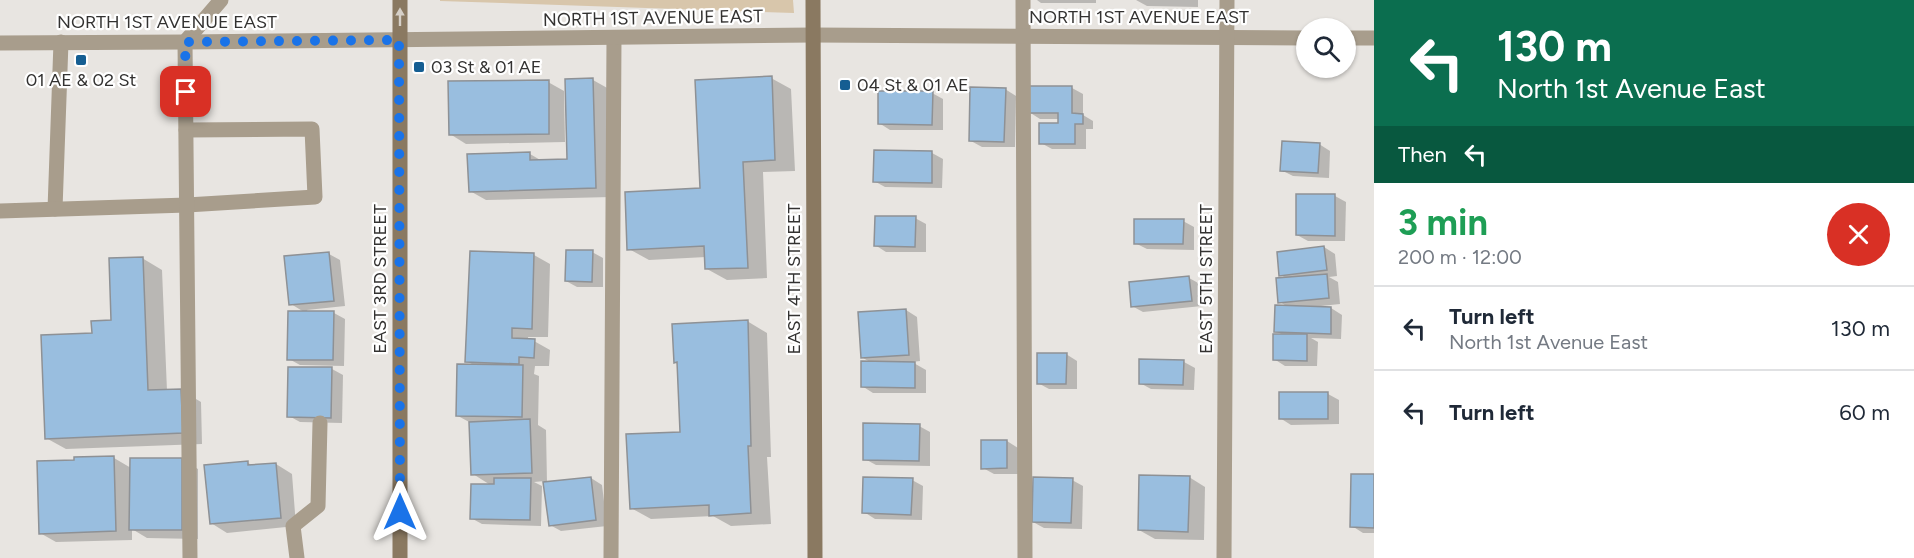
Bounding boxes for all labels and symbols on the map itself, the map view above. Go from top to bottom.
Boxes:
street label: NORTH 1ST AVENUE EAST [543,5,763,31]
street label: NORTH 1ST AVENUE EAST [1029,6,1249,28]
one-way arrow [395,7,405,26]
street label: NORTH 1ST AVENUE EAST [57,11,277,33]
marker: 01 AE & 02 St [74,53,88,67]
place label: 03 St & 01 AE [431,56,541,78]
marker: 03 St & 01 AE [412,60,426,74]
pin [160,66,211,117]
place label: 01 AE & 02 St [26,69,137,91]
place label: 04 St & 01 AE [857,74,969,96]
marker: 04 St & 01 AE [838,78,852,92]
street label: EAST 3RD STREET [369,204,391,354]
street label: EAST 4TH STREET [783,204,805,354]
street label: EAST 5TH STREET [1195,204,1217,354]
position arrow [368,480,432,544]

